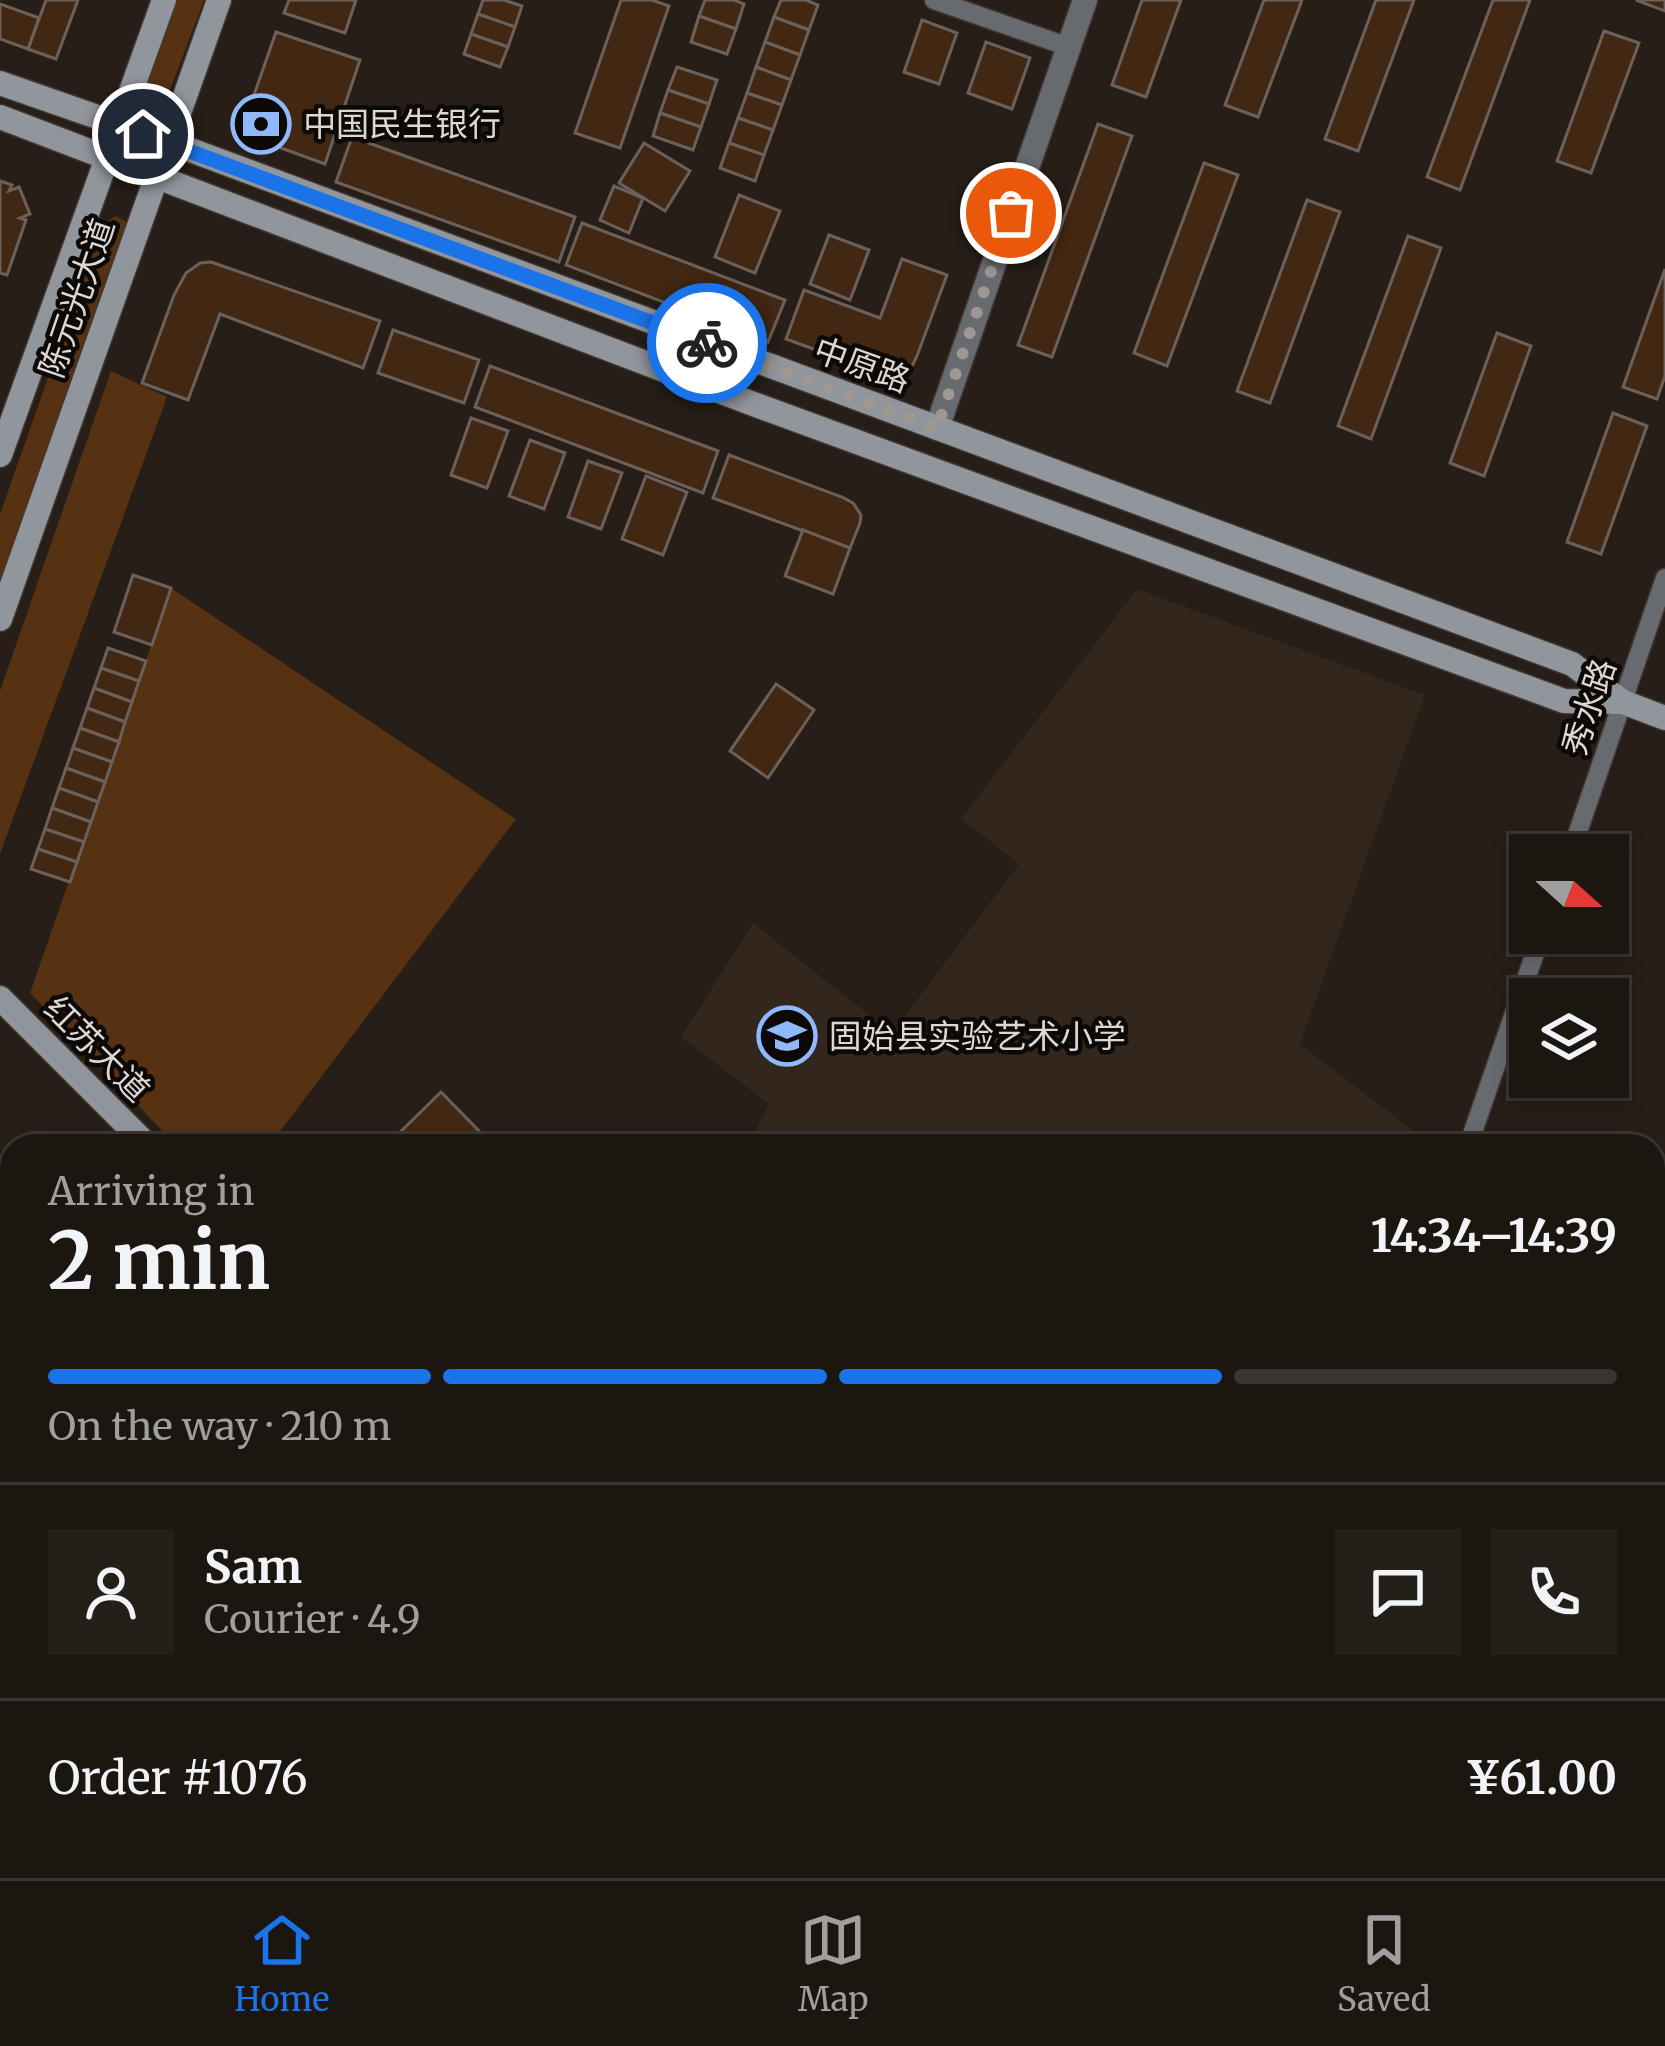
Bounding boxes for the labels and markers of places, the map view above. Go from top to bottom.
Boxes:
pin [92,83,194,185]
bank icon: 中国民生银行 [230,93,292,155]
place label: 中国民生银行 [303,104,501,145]
pin [960,162,1062,264]
school or university icon: 固始县实验艺术小学 [756,1005,818,1067]
place label: 固始县实验艺术小学 [829,1016,1126,1057]

